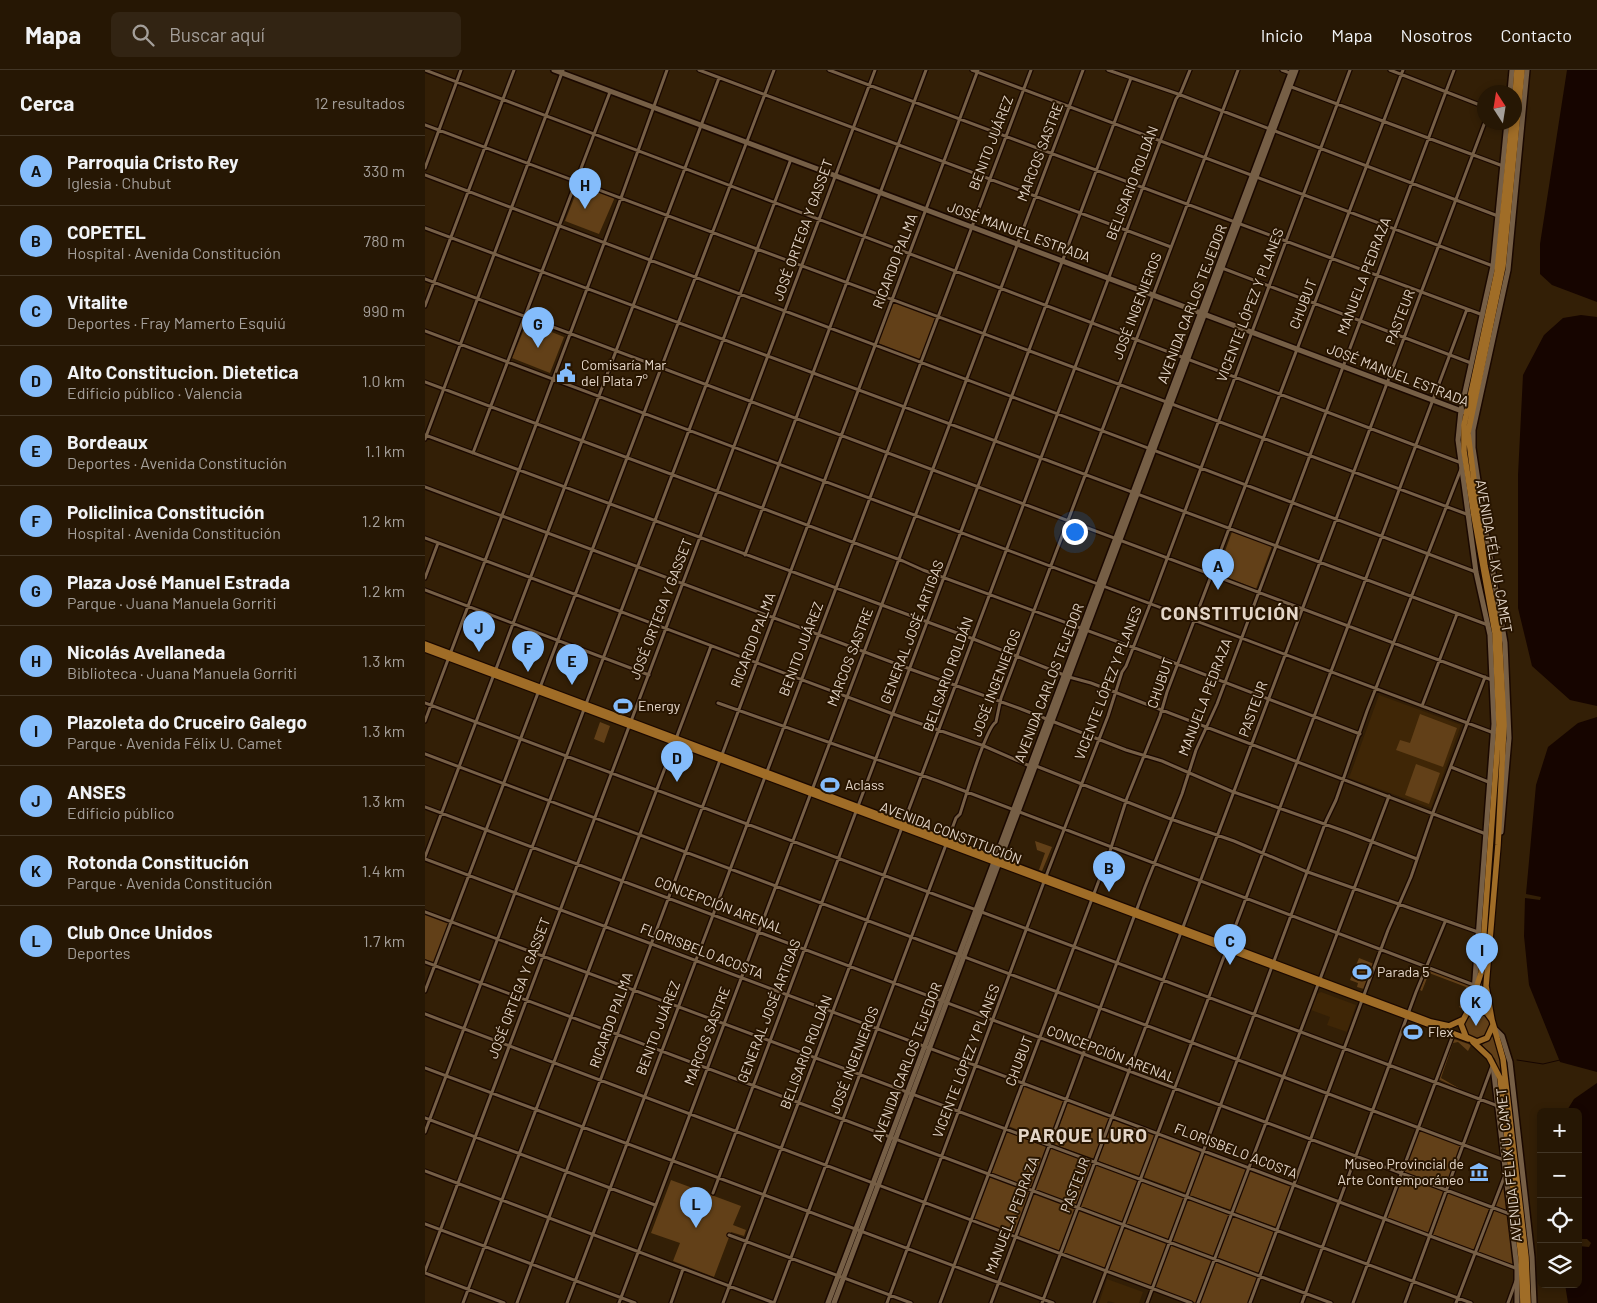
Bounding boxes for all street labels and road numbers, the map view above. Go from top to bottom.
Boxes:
street label: BENITO JUÁREZ [965,93,1016,192]
street label: MARCOS SASTRE [1013,100,1066,204]
street label: BELISARIO ROLDÁN [1102,123,1161,242]
street label: JOSÉ ORTEGA Y GASSET [769,157,836,303]
street label: JOSÉ MANUEL ESTRADA [945,198,1094,266]
street label: RICARDO PALMA [869,210,921,311]
street label: MANUELA PEDRAZA [1333,214,1394,337]
street label: AVENIDA CARLOS TEJEDOR [1153,222,1230,386]
street label: VICENTE LÓPEZ Y PLANES [1212,226,1287,384]
street label: JOSÉ INGENIEROS [1108,250,1165,362]
street label: CHUBUT [1285,276,1320,331]
street label: PASTEUR [1381,287,1418,347]
street label: JOSÉ MANUEL ESTRADA [1325,340,1472,410]
street label: AVENIDA FÉLIX U. CAMET [1473,478,1516,634]
street label: JOSÉ ORTEGA Y GASSET [626,536,695,682]
street label: GENERAL JOSÉ ARTIGAS [876,558,947,706]
street label: RICARDO PALMA [727,589,779,690]
street label: BENITO JUÁREZ [775,599,826,698]
street label: AVENIDA CARLOS TEJEDOR [1010,601,1087,765]
street label: VICENTE LÓPEZ Y PLANES [1070,604,1145,762]
street label: MARCOS SASTRE [823,605,876,709]
street label: BELISARIO ROLDÁN [919,614,976,733]
street label: JOSÉ INGENIEROS [967,627,1024,739]
street label: MANUELA PEDRAZA [1174,635,1235,758]
street label: CHUBUT [1143,655,1176,710]
street label: PASTEUR [1235,679,1270,739]
street label: AVENIDA CONSTITUCIÓN [878,798,1024,867]
street label: CONCEPCIÓN ARENAL [652,872,786,937]
street label: JOSÉ ORTEGA Y GASSET [484,915,553,1061]
street label: FLORISBELO ACOSTA [638,919,767,982]
street label: GENERAL JOSÉ ARTIGAS [733,937,804,1085]
street label: RICARDO PALMA [585,969,636,1070]
street label: BENITO JUÁREZ [632,978,683,1077]
street label: AVENIDA CARLOS TEJEDOR [868,980,945,1144]
street label: VICENTE LÓPEZ Y PLANES [928,982,1003,1140]
street label: MARCOS SASTRE [680,984,733,1088]
street label: BELISARIO ROLDÁN [776,992,835,1111]
street label: JOSÉ INGENIEROS [825,1004,882,1116]
street label: CONCEPCIÓN ARENAL [1044,1021,1178,1086]
street label: CHUBUT [1001,1033,1036,1088]
street label: AVENIDA FÉLIX U. CAMET [1492,1087,1525,1243]
street label: FLORISBELO ACOSTA [1172,1119,1301,1182]
street label: MANUELA PEDRAZA [981,1153,1042,1276]
street label: PASTEUR [1056,1155,1093,1215]

